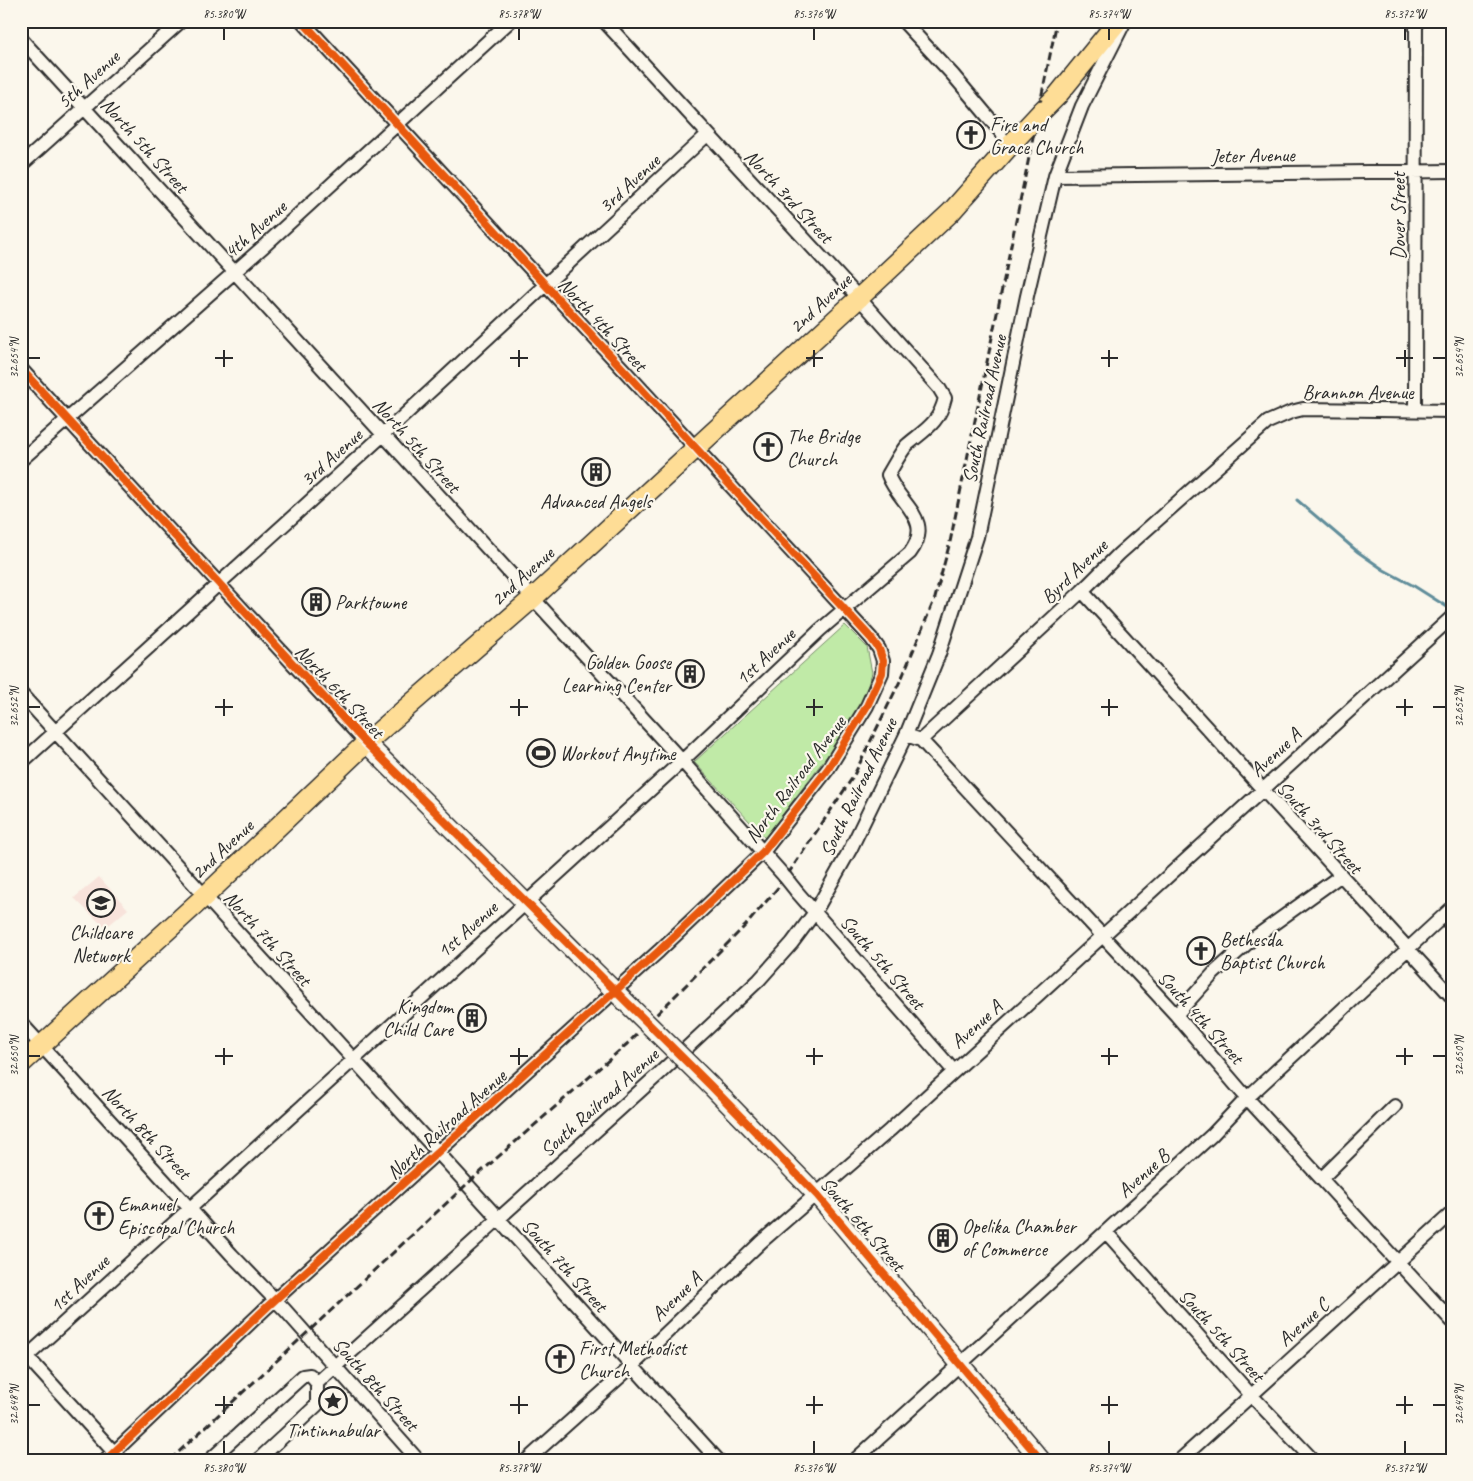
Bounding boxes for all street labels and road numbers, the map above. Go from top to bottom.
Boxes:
street label: 5th Avenue [52,44,126,114]
street label: North 5th Street [95,93,195,200]
street label: Jeter Avenue [1210,142,1296,169]
street label: North 3rd Street [739,144,840,250]
street label: 3rd Avenue [593,148,666,218]
street label: Dover Street [1386,170,1411,260]
street label: 4th Avenue [219,194,293,264]
street label: 2nd Avenue [784,267,858,339]
street label: North 4th Street [553,272,654,378]
street label: South Railroad Avenue [957,331,1013,486]
street label: Brannon Avenue [1302,380,1415,405]
street label: North 5th Street [367,393,467,500]
street label: 3rd Avenue [295,422,369,492]
street label: Byrd Avenue [1036,532,1114,609]
street label: 2nd Avenue [485,540,560,611]
street label: 1st Avenue [730,621,802,691]
street label: North 6th Street [290,639,391,745]
street label: North Railroad Avenue [739,710,852,848]
street label: South Railroad Avenue [814,713,903,861]
street label: Avenue A [1245,722,1307,782]
street label: South 3rd Street [1271,776,1370,881]
street label: 2nd Avenue [186,813,260,885]
street label: North 7th Street [218,886,318,993]
street label: 1st Avenue [432,895,504,963]
street label: South 5th Street [835,910,932,1017]
street label: South 4th Street [1152,965,1251,1071]
street label: Avenue A [945,994,1008,1054]
street label: South Railroad Avenue [535,1042,665,1162]
street label: North Railroad Avenue [381,1063,513,1185]
street label: North 8th Street [97,1080,198,1186]
street label: Avenue B [1112,1143,1176,1203]
street label: South 6th Street [815,1172,912,1279]
street label: South 7th Street [516,1213,615,1319]
street label: 1st Avenue [44,1248,116,1318]
street label: Avenue A [646,1266,708,1326]
street label: South 5th Street [1173,1283,1272,1389]
street label: Avenue C [1273,1291,1336,1352]
street label: South 8th Street [327,1332,426,1438]

